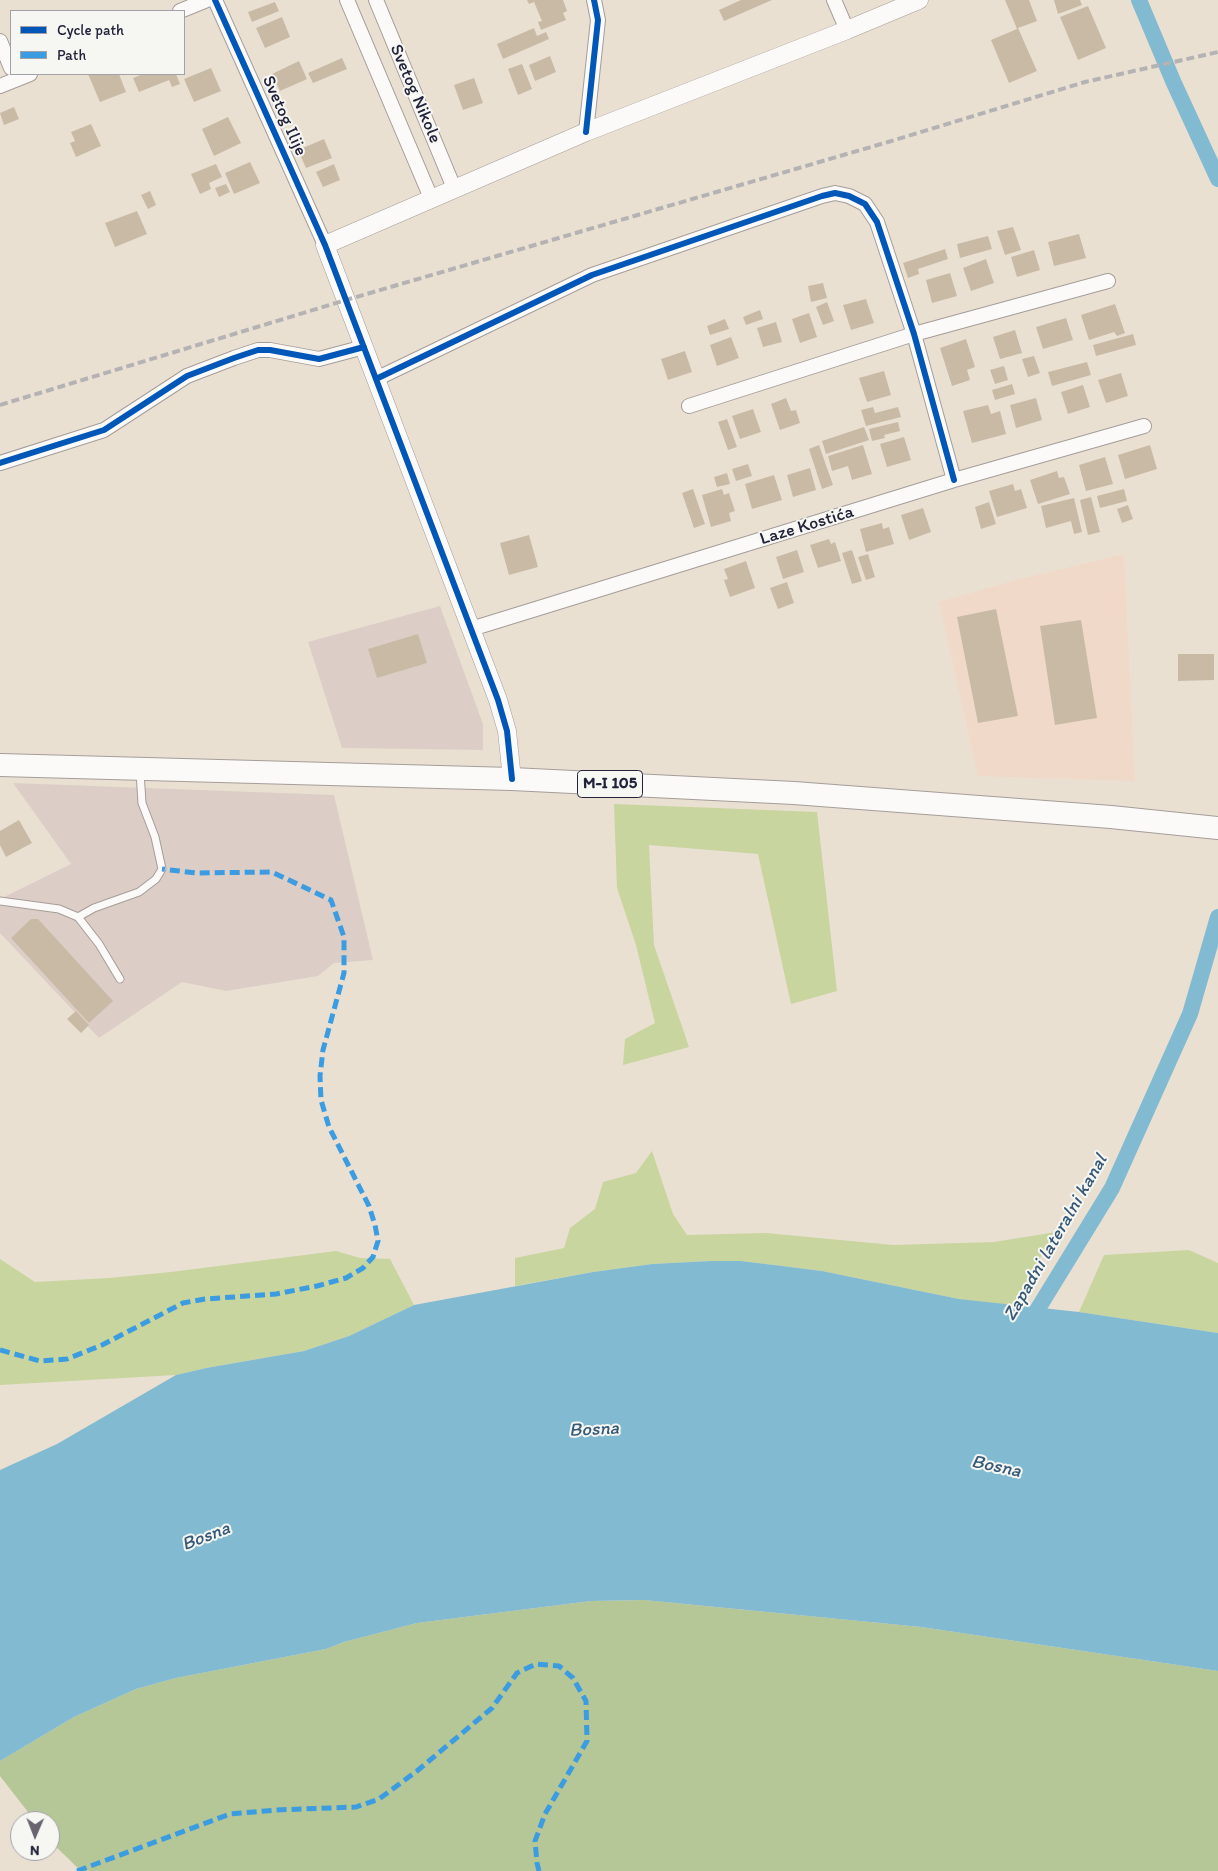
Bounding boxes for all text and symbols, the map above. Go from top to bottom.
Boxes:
legend [10,10,185,75]
text: Cycle path [57,21,124,39]
street label: Svetog Nikole [385,41,445,147]
text: Path [57,46,86,64]
street label: Svetog Ilije [257,73,311,159]
street label: Laze Kostića [757,501,857,551]
road number: M-I 105 [578,771,642,798]
water label: Zapadni lateralni kanal [999,1151,1113,1325]
water label: Bosna [568,1417,620,1443]
water label: Bosna [969,1451,1023,1483]
water label: Bosna [179,1517,233,1557]
north arrow [10,1811,60,1861]
text: N [30,1842,40,1859]

